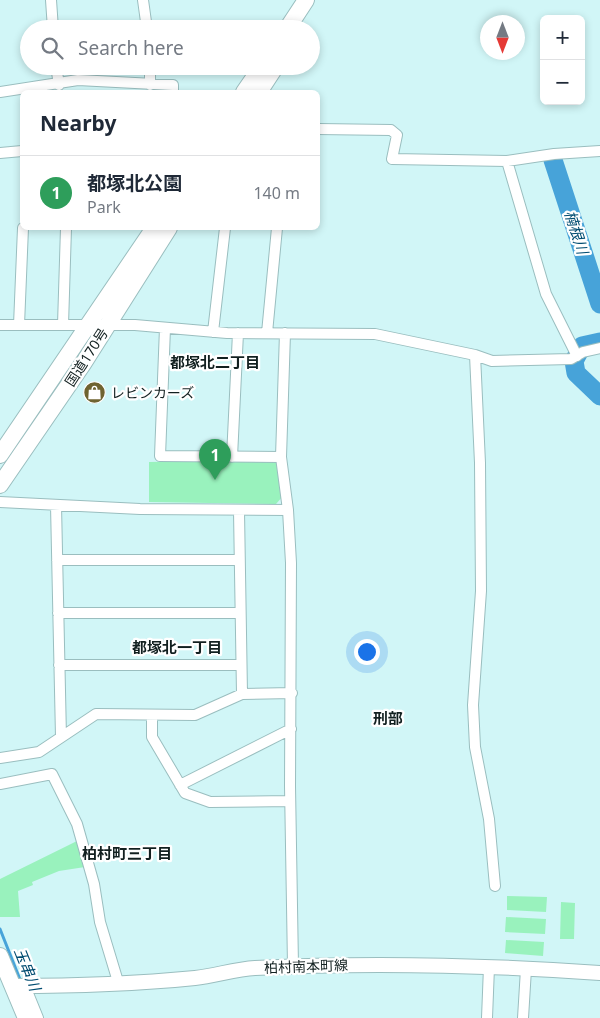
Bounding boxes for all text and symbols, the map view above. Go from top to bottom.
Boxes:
north arrow [480,15,525,60]
map controls [540,15,585,105]
button: + [540,15,585,60]
search box [20,20,320,75]
icon: search [38,34,66,62]
text: Search here [78,35,184,61]
button: − [540,60,585,105]
text: Nearby [40,109,116,137]
text: 都塚北公園 [87,170,182,196]
text: 1 [51,182,61,204]
text: 140 m [253,182,300,204]
text: Park [87,196,121,218]
water label: 楠根川 [561,208,594,258]
street label: 国道170号 [60,324,112,390]
district label: 都塚北二丁目 [170,352,260,372]
shop icon: レビンカーズ [83,380,107,404]
place label: レビンカーズ [111,383,194,402]
pin: 1 [199,439,231,480]
district label: 都塚北一丁目 [132,637,222,657]
your location [354,639,380,665]
district label: 刑部 [373,708,403,728]
district label: 柏村町三丁目 [82,843,172,863]
water label: 玉串川 [10,944,46,995]
street label: 柏村南本町線 [264,955,348,977]

